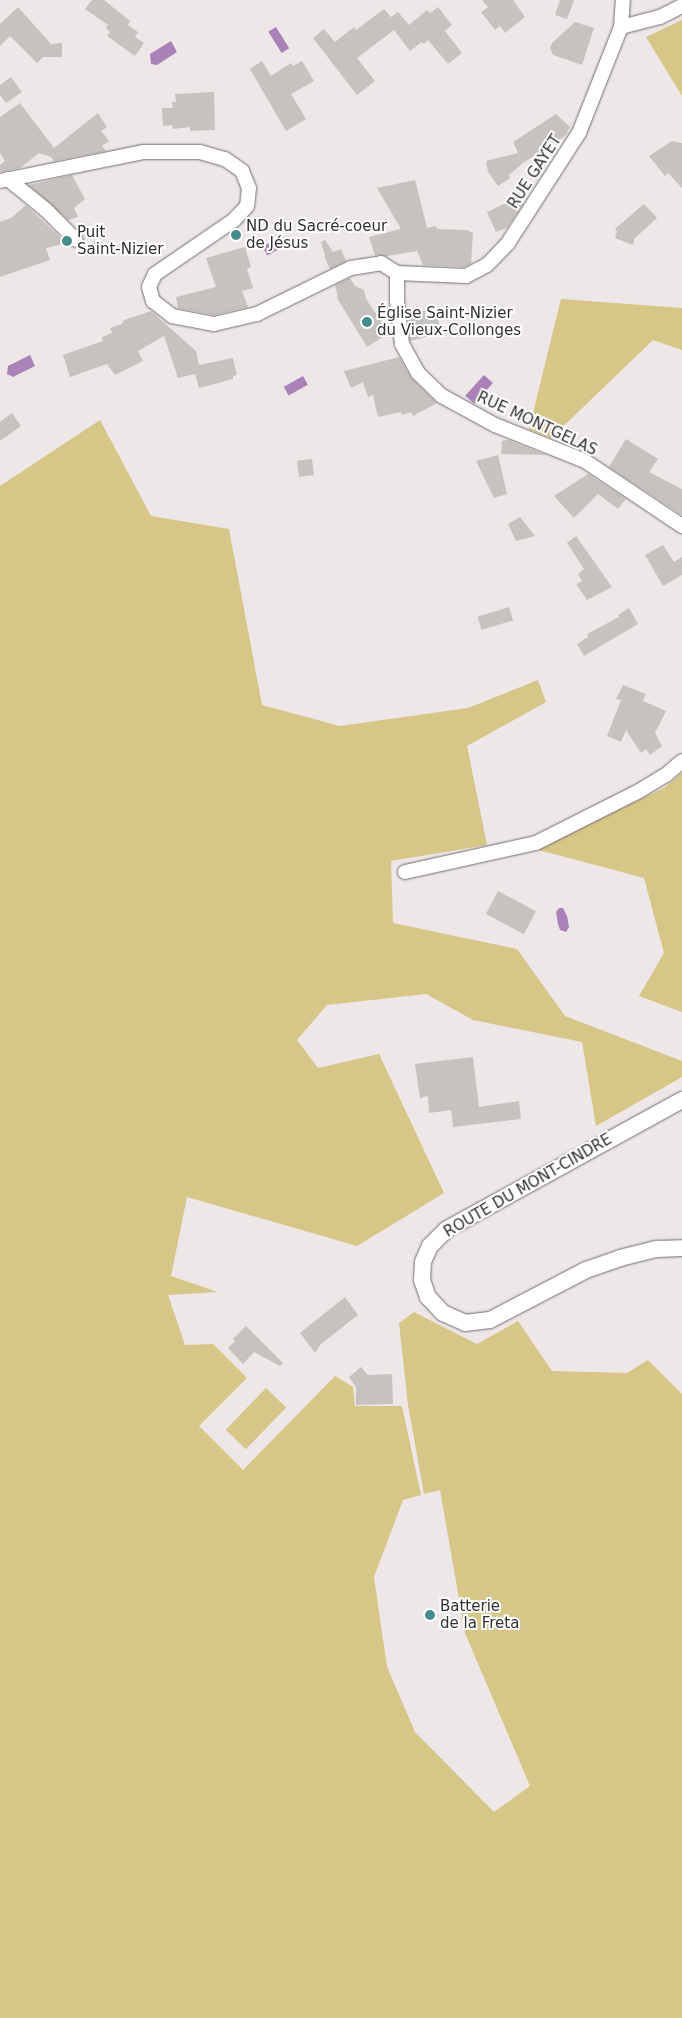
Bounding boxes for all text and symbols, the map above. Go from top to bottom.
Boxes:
street label: RUE GAYET [505,132,565,212]
place label: ND du Sacré-coeur de Jésus [246,217,387,252]
place label: Puit Saint-Nizier [77,223,164,258]
marker: ND du Sacré-coeur de Jésus [230,229,242,241]
marker: Puit Saint-Nizier [61,235,73,247]
place label: Église Saint-Nizier du Vieux-Collonges [377,304,521,339]
marker: Église Saint-Nizier du Vieux-Collonges [361,316,373,328]
street label: RUE MONTGELAS [474,388,600,460]
street label: ROUTE DU MONT-CINDRE [441,1131,615,1241]
place label: Batterie de la Freta [440,1597,519,1632]
marker: Batterie de la Freta [424,1609,436,1621]

